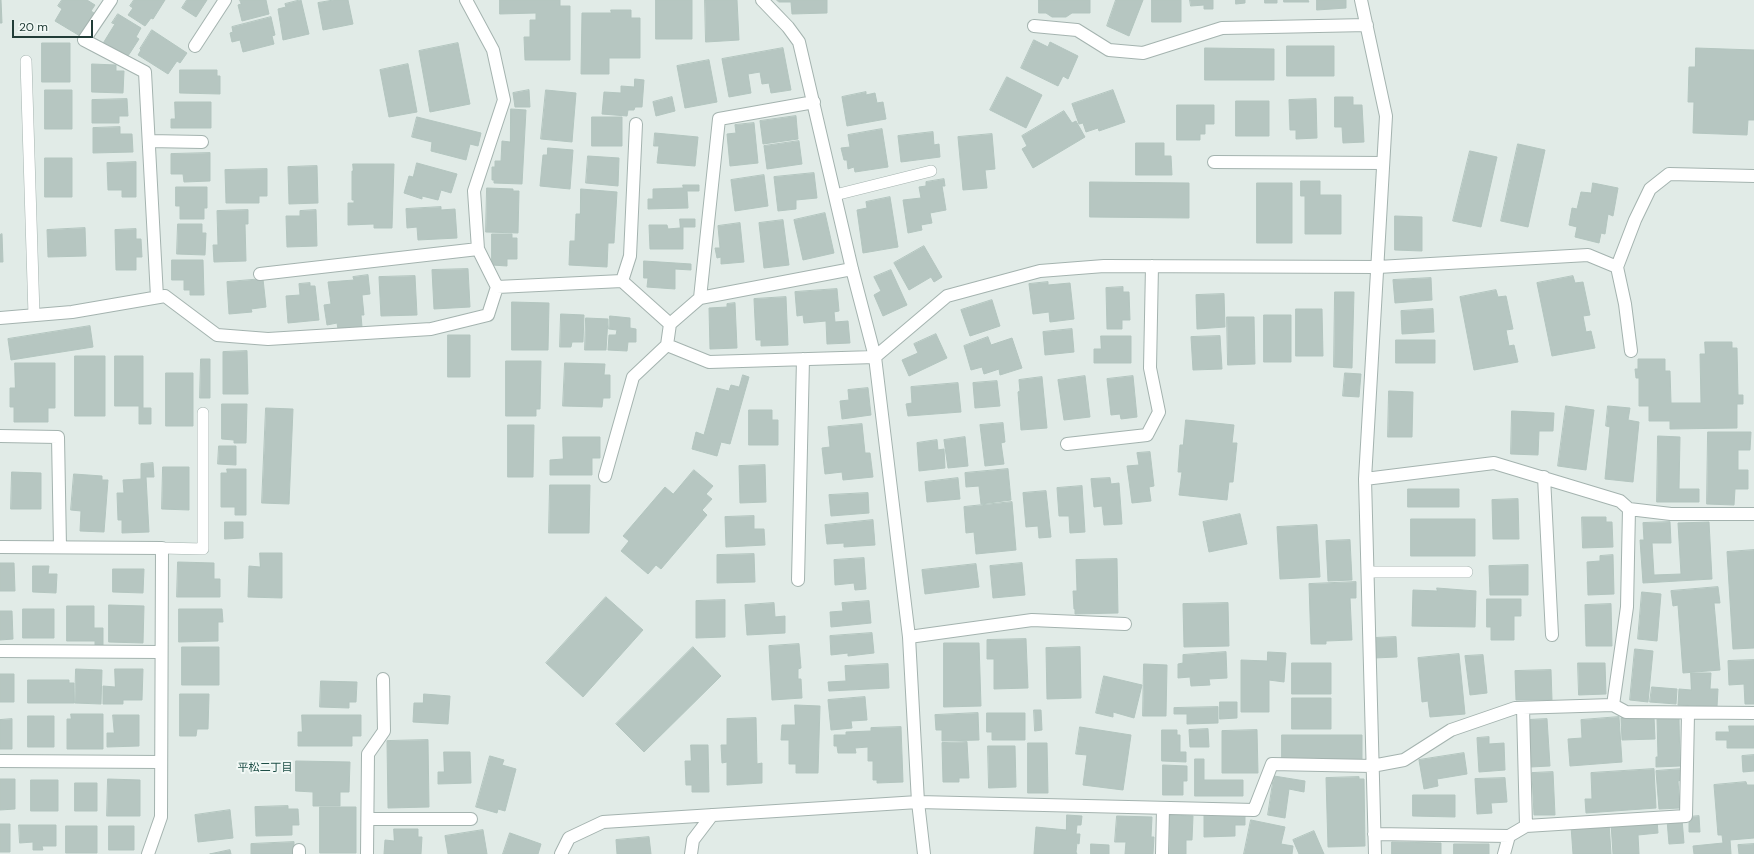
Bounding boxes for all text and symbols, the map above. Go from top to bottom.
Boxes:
scale bar [14,12,95,38]
text: 20 m [19,19,48,35]
district label: 平松二丁目 [238,761,292,775]

